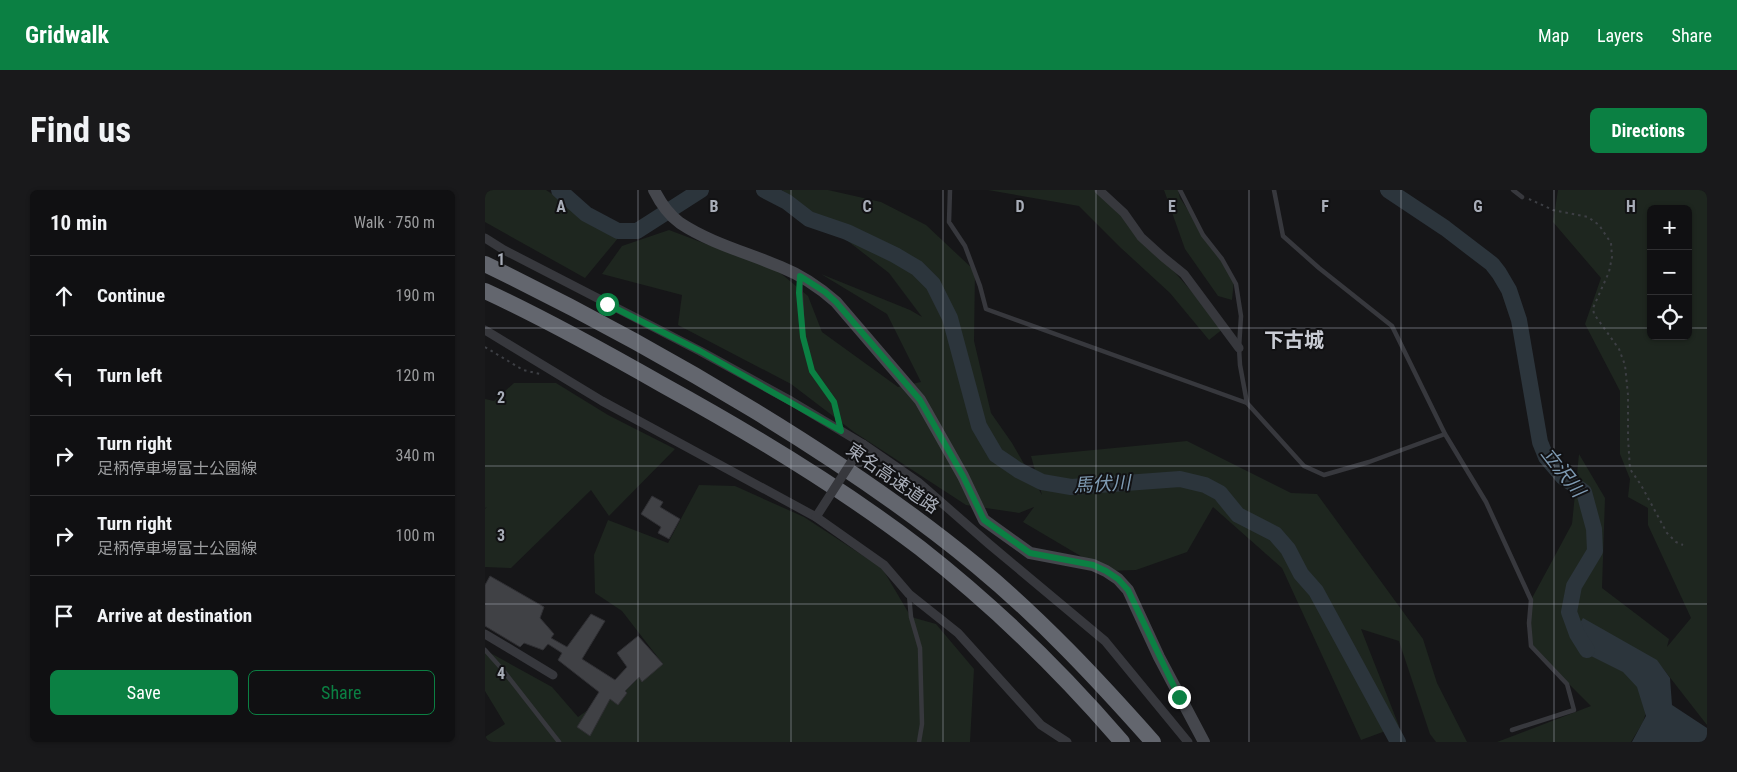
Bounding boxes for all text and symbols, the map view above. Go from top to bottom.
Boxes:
text: Gridwalk [25,21,109,49]
text: Map [1538,25,1569,46]
text: Layers [1597,25,1644,46]
text: Share [1672,25,1712,46]
button: Directions [1590,108,1707,153]
text: Find us [30,110,131,151]
text: A [556,197,566,216]
text: B [710,197,719,216]
text: C [862,197,872,216]
text: D [1015,197,1025,216]
text: E [1168,197,1176,216]
text: F [1321,197,1329,216]
text: G [1473,197,1483,216]
text: H [1626,197,1636,216]
map controls [1647,205,1692,340]
button: + [1647,205,1692,250]
text: 10 min [50,211,107,235]
text: Walk · 750 m [354,213,435,232]
text: 1 [497,250,505,269]
button: − [1647,250,1692,295]
icon: ahead [50,282,78,310]
text: Continue [97,284,165,307]
text: 190 m [396,286,435,305]
route start [596,293,619,316]
button: locate [1647,295,1692,340]
district label: 下古城 [1264,328,1324,352]
icon: left [50,362,78,390]
text: Turn left [97,364,162,387]
text: 120 m [396,366,435,385]
text: 2 [497,388,505,407]
text: Turn right [97,432,172,455]
street label: 東名高速道路 [843,438,943,518]
icon: right [50,442,78,470]
water label: 立沢川 [1536,442,1591,503]
text: 340 m [396,446,435,465]
text: 足柄停車場富士公園線 [97,459,257,478]
water label: 馬伏川 [1073,471,1133,497]
text: Turn right [97,512,172,535]
icon: right [50,522,78,550]
text: 100 m [396,526,435,545]
text: 3 [497,526,505,545]
text: 足柄停車場富士公園線 [97,539,257,558]
icon: arrive [50,602,78,630]
text: Arrive at destination [97,604,252,627]
text: 4 [497,664,505,683]
button: Save [50,670,238,715]
button: Share [248,670,435,715]
route end [1168,686,1191,709]

